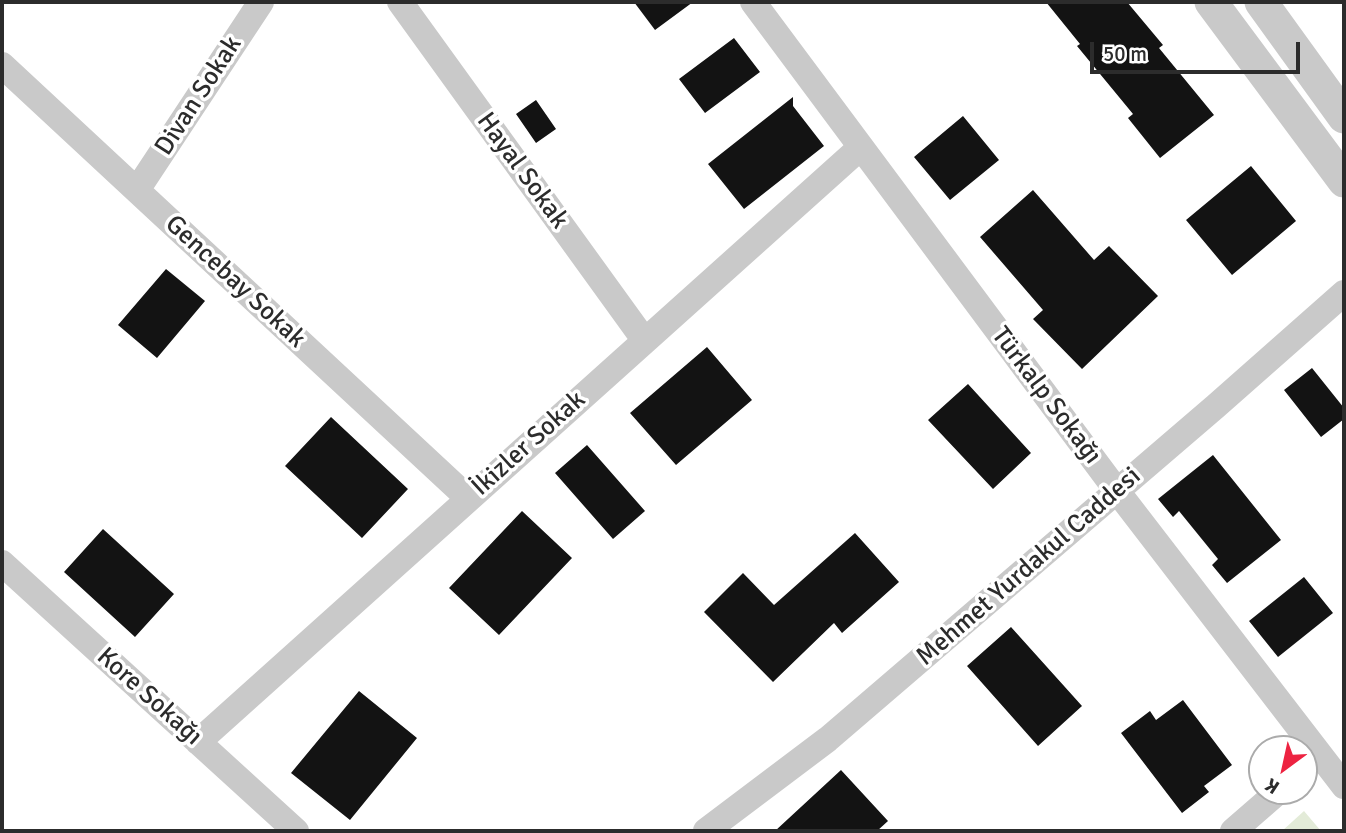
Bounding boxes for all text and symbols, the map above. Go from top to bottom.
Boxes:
scale bar [1094,28,1304,72]
street label: Divan Sokak [149,31,249,161]
text: 50 m [1103,41,1147,67]
street label: Hayal Sokak [469,107,575,235]
street label: Gencebay Sokak [158,209,312,355]
street label: Türkalp Sokağı [984,321,1108,471]
street label: İkizler Sokak [466,385,592,503]
street label: Mehmet Yurdakul Caddesi [910,461,1148,673]
street label: Kore Sokağı [90,641,208,753]
north arrow [1248,735,1318,805]
text: K [1261,773,1284,799]

